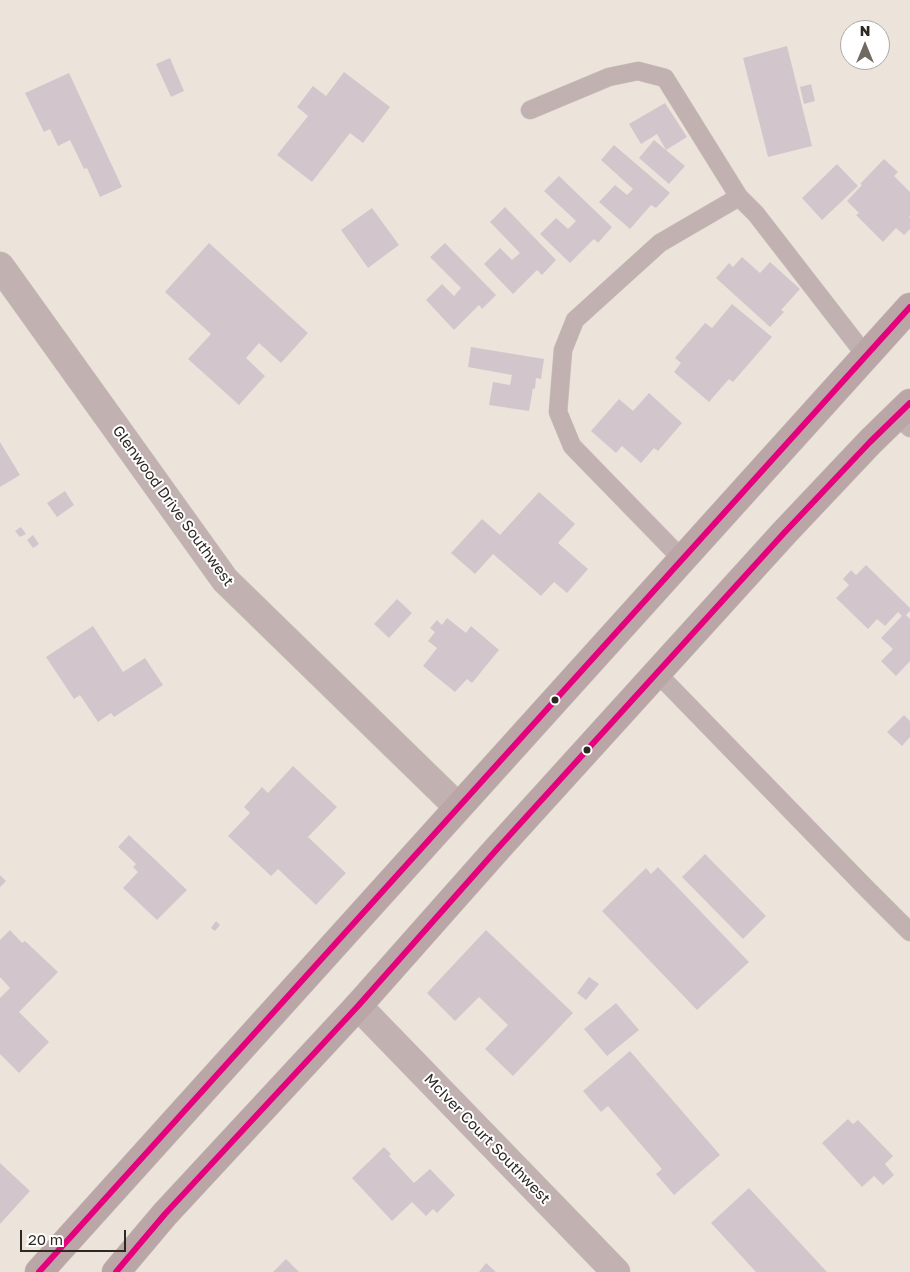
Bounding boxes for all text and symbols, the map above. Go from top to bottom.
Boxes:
north arrow [840,20,890,70]
text: N [860,22,870,39]
street label: Glenwood Drive Southwest [109,422,237,590]
unlabelled marker [550,695,560,705]
unlabelled marker [582,745,592,755]
street label: McIver Court Southwest [420,1070,554,1208]
scale bar [22,1220,129,1252]
text: 20 m [28,1230,63,1248]

